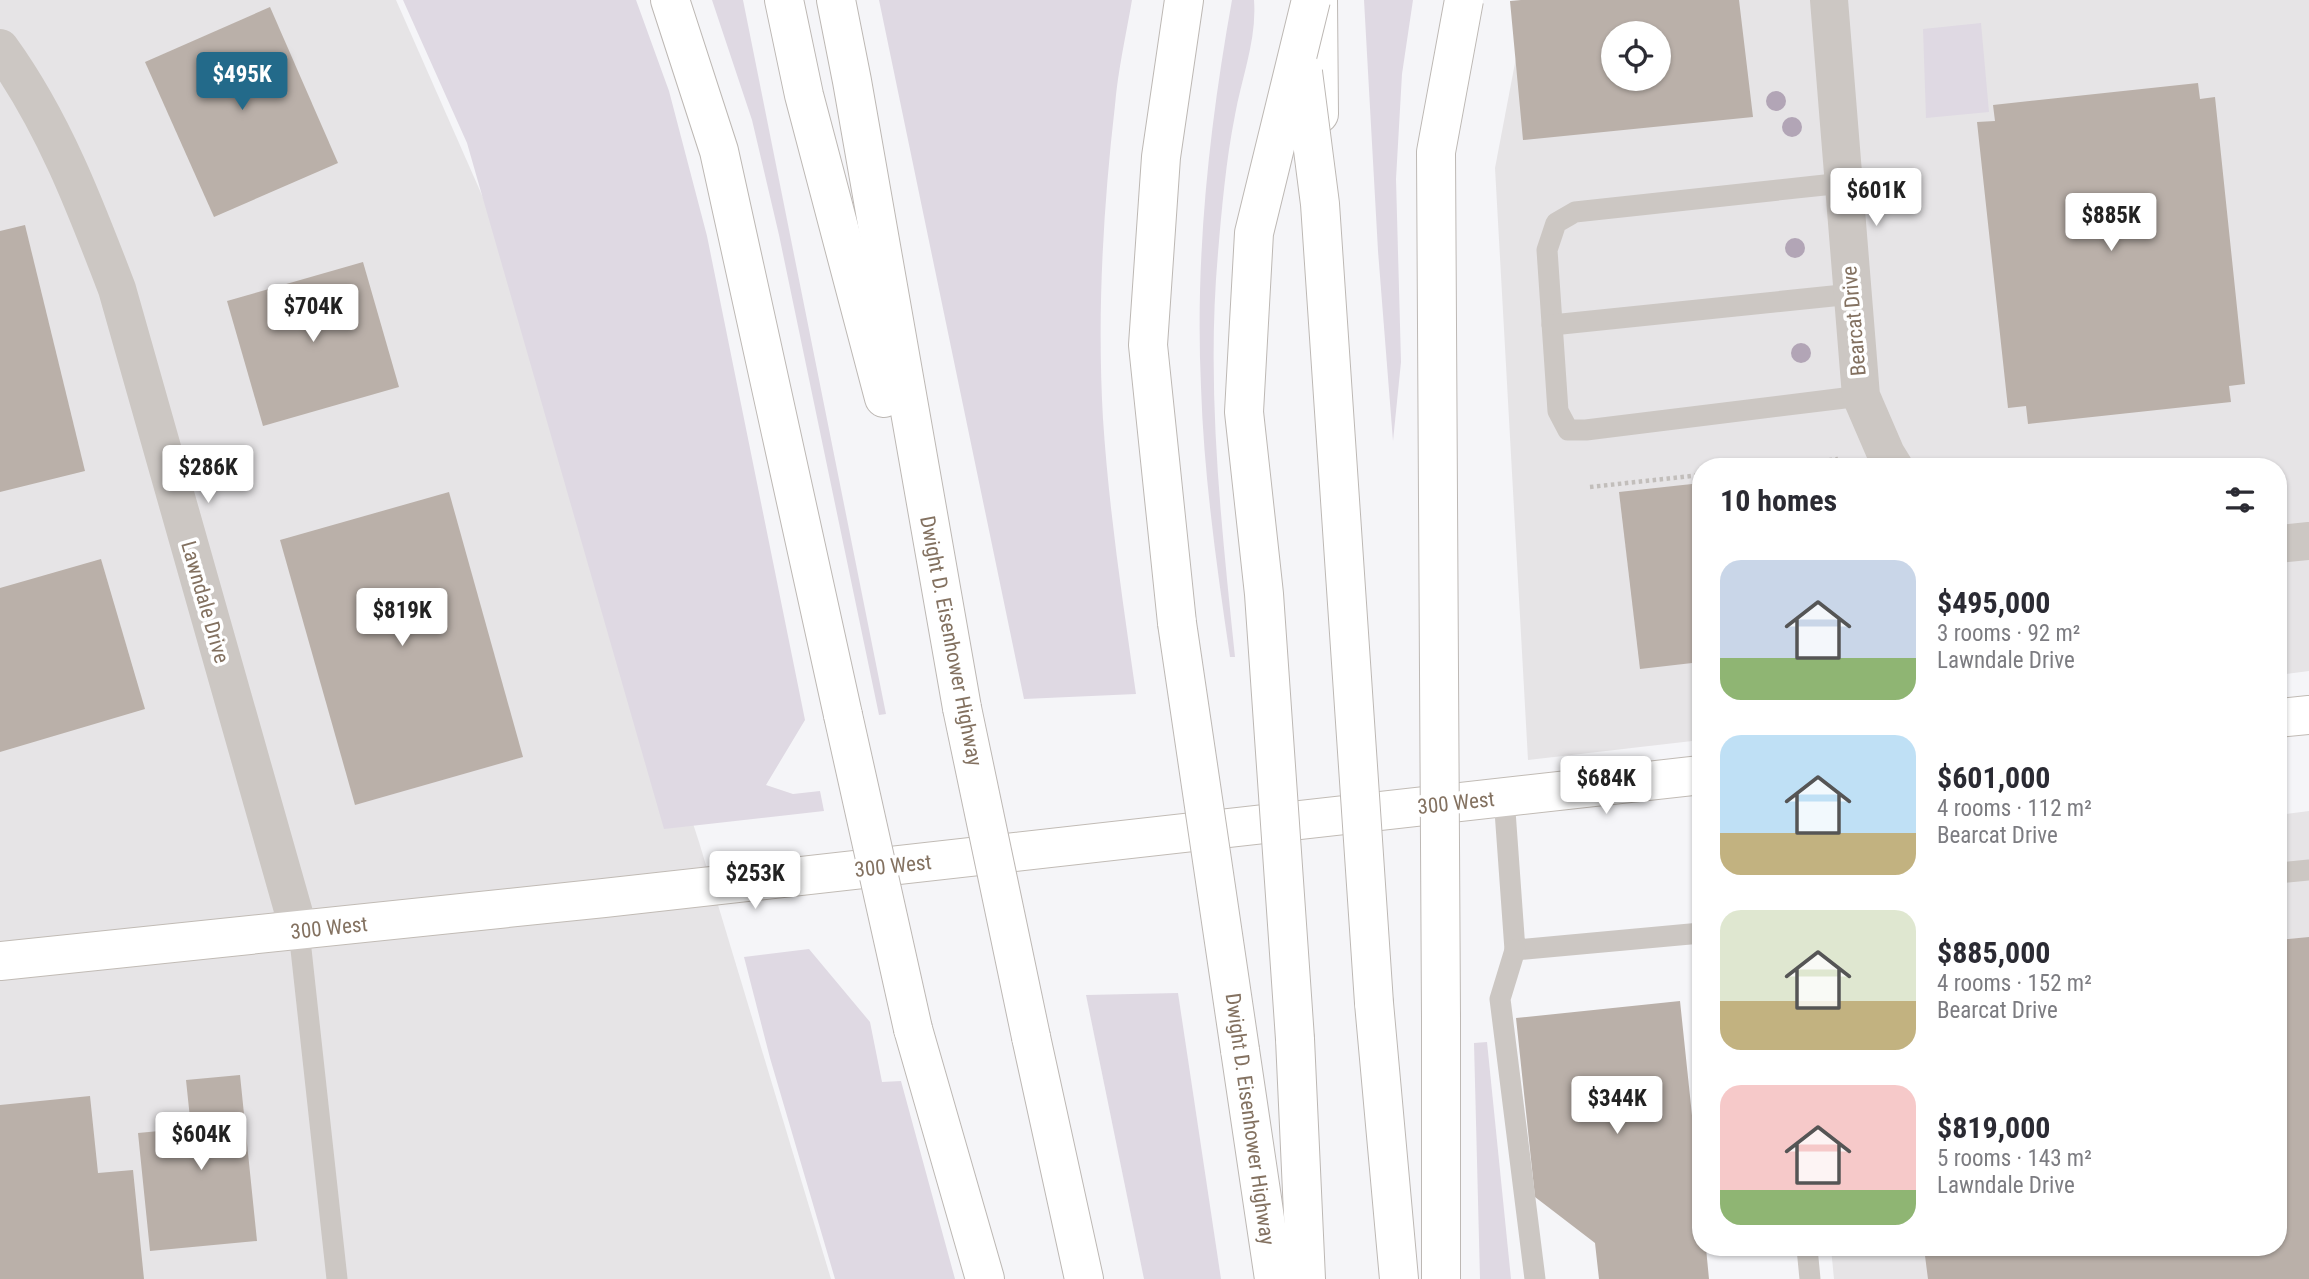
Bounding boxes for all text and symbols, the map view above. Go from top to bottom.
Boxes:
map controls [1601,21,1671,91]
button: locate [1601,21,1671,91]
pin: $495K [193,52,291,112]
text: $495K [212,61,272,88]
pin: $601K [1827,168,1925,228]
text: $601K [1846,177,1906,204]
pin: $885K [2062,194,2160,253]
text: $885K [2081,202,2141,229]
street label: Bearcat Drive [1837,265,1871,377]
pin: $704K [264,284,362,344]
text: $704K [283,293,343,320]
pin: $286K [159,446,257,505]
text: $286K [178,454,238,481]
icon: filters [2221,481,2259,519]
text: 10 homes [1720,483,1837,518]
street label: Dwight D. Eisenhower Highway [915,514,987,768]
street label: Lawndale Drive [176,538,234,666]
text: $495,000 [1937,585,2050,620]
pin: $819K [353,588,451,648]
icon: home [1776,588,1860,672]
text: $819K [372,597,432,624]
text: 3 rooms · 92 m² [1937,620,2080,647]
text: Lawndale Drive [1937,647,2075,674]
pin: $684K [1557,756,1655,816]
text: $601,000 [1937,760,2050,795]
icon: home [1776,763,1860,847]
text: $684K [1576,765,1636,792]
street label: 300 West [1416,787,1496,819]
text: 4 rooms · 112 m² [1937,795,2092,822]
text: Bearcat Drive [1937,822,2058,849]
street label: 300 West [853,850,933,882]
pin: $253K [706,852,804,911]
text: $253K [725,860,785,887]
street label: 300 West [289,912,369,944]
text: $885,000 [1937,935,2050,970]
icon: home [1776,938,1860,1022]
text: 4 rooms · 152 m² [1937,970,2092,997]
street label: Dwight D. Eisenhower Highway [1220,991,1280,1247]
text: Bearcat Drive [1937,997,2058,1024]
pin: $344K [1568,1076,1666,1136]
text: $344K [1587,1085,1647,1112]
text: $819,000 [1937,1110,2050,1145]
pin: $604K [152,1112,250,1172]
icon: home [1776,1113,1860,1197]
text: $604K [171,1121,231,1148]
text: 5 rooms · 143 m² [1937,1145,2092,1172]
text: Lawndale Drive [1937,1172,2075,1199]

